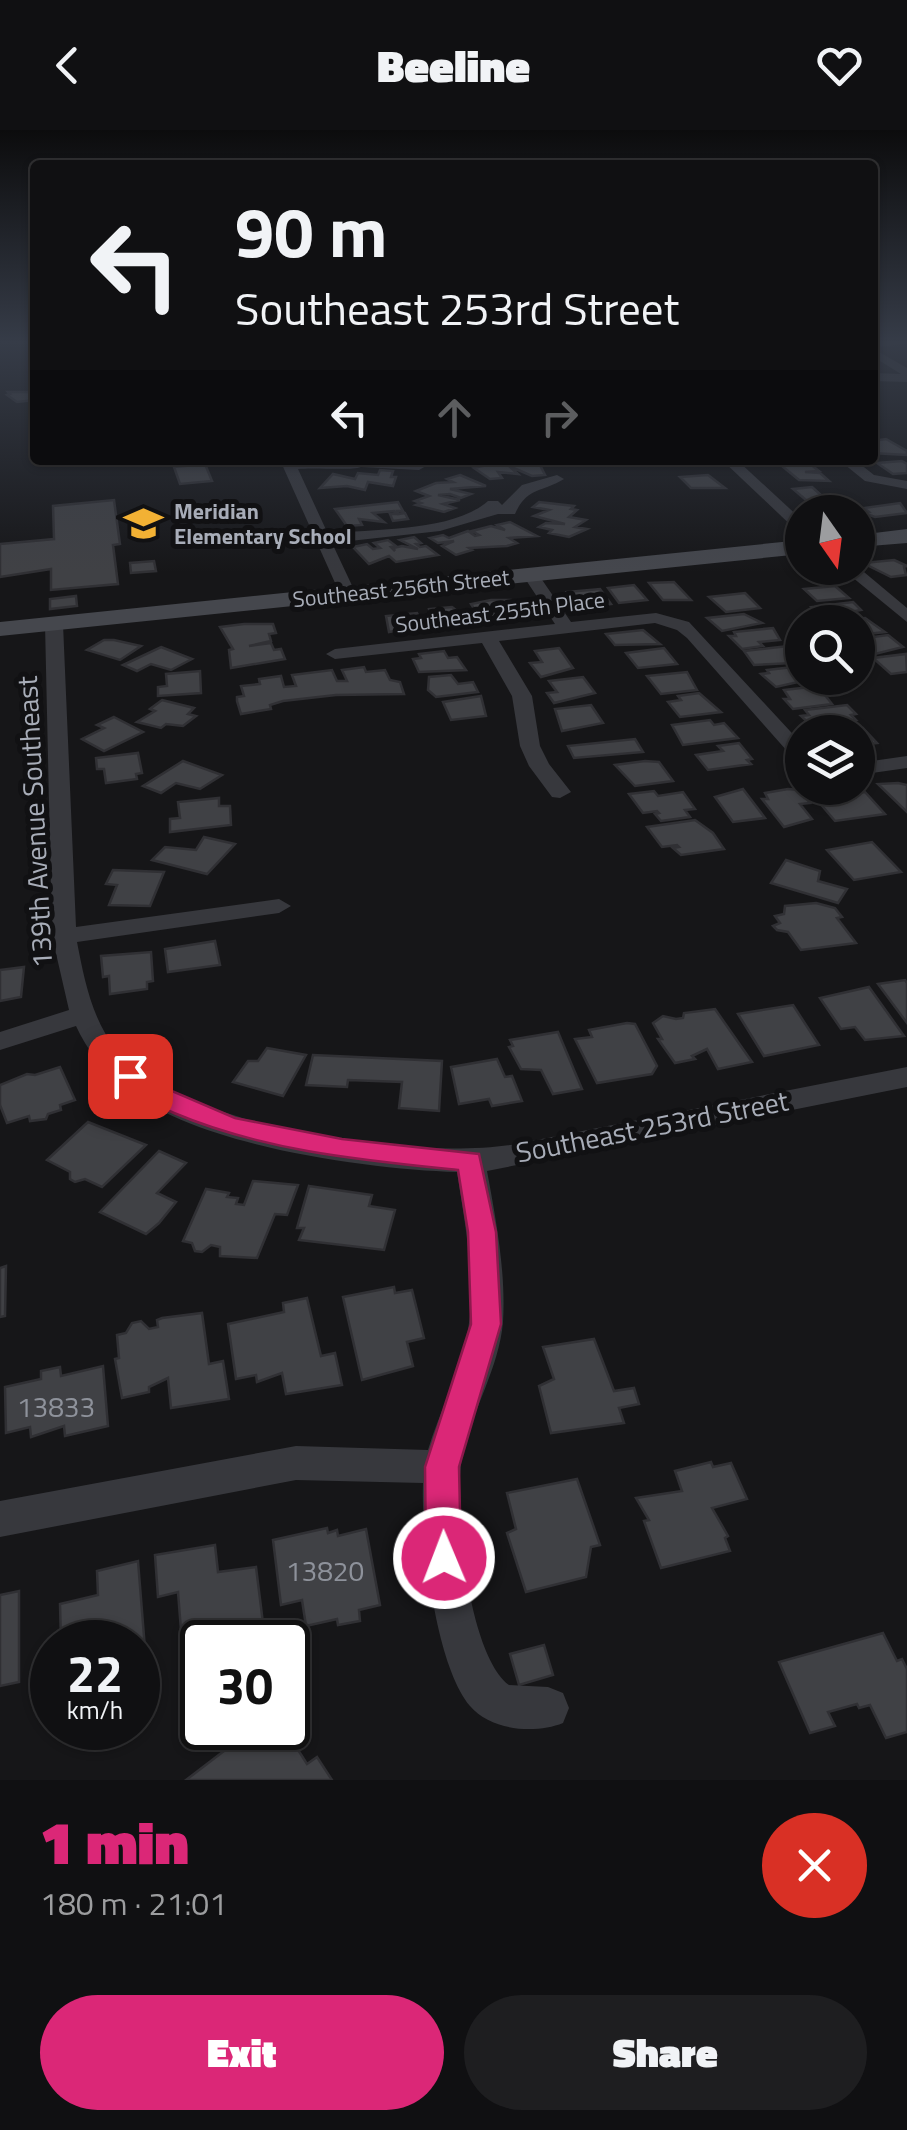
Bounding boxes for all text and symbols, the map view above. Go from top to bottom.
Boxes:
text: Beeline [377,31,530,99]
icon: back [40,38,95,93]
icon: heart [812,38,867,93]
text: 90 m [235,178,388,284]
icon: left [70,200,200,330]
text: Southeast 253rd Street [235,274,679,342]
icon: left [322,390,377,445]
icon: ahead [427,390,482,445]
icon: right [532,390,587,445]
place label: Meridian Elementary School [174,494,352,553]
north arrow [785,495,875,585]
map controls [785,495,875,805]
school or university icon: Meridian Elementary School [123,503,165,545]
street label: Southeast 256th Street [291,560,511,616]
street label: Southeast 255th Place [393,582,607,642]
button: search [785,605,875,695]
street label: 139th Avenue Southeast [5,675,63,969]
button: layers [785,715,875,805]
pin [88,1034,173,1119]
icon: arrive [103,1049,158,1104]
street label: Southeast 253rd Street [512,1078,792,1173]
house number: 13833 [17,1385,95,1428]
position arrow [392,1506,496,1610]
house number: 13820 [286,1549,364,1592]
speed limit sign: 30 [180,1620,310,1750]
text: 22 [67,1635,123,1711]
text: km/h [67,1691,123,1729]
text: 1 min [40,1796,189,1887]
button: close [762,1813,867,1918]
text: 180 m · 21:01 [40,1879,227,1927]
button: Exit [40,1995,444,2110]
button: Share [464,1995,867,2110]

